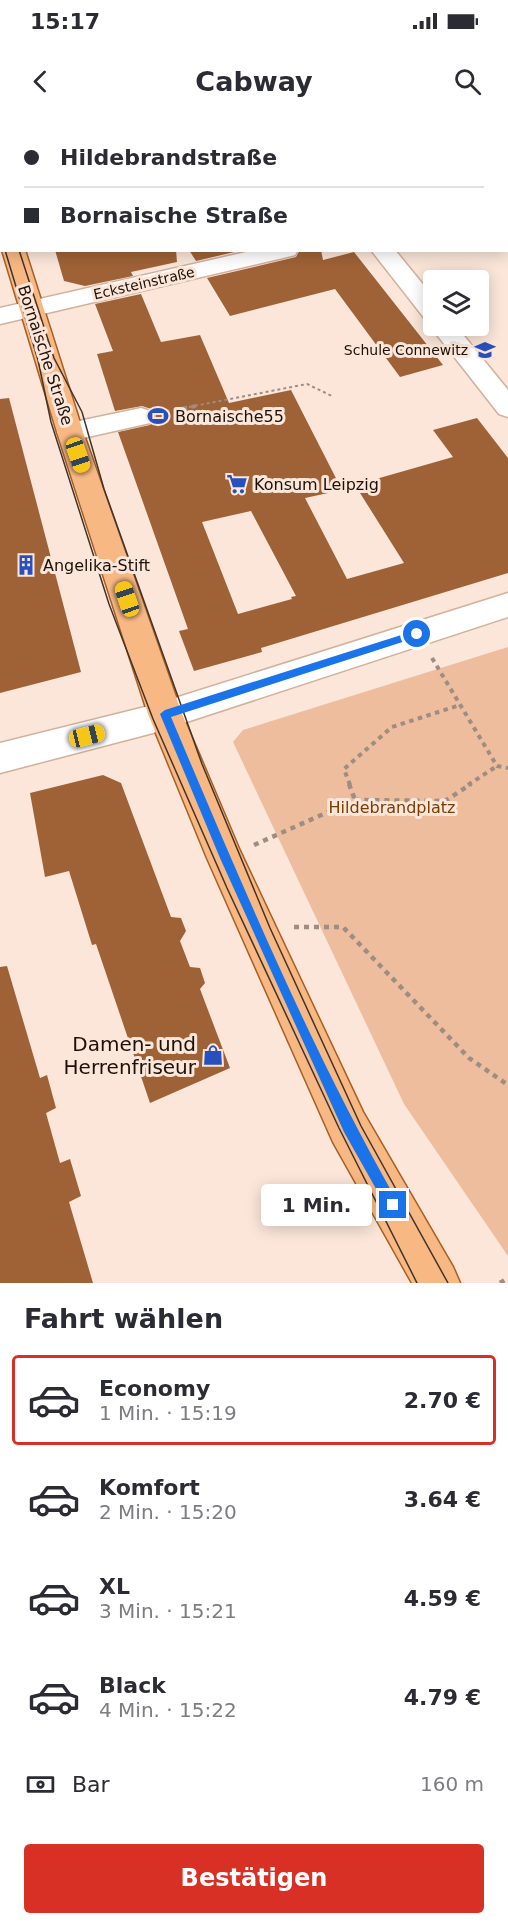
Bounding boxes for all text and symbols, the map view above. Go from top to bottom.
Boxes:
text: 15:17 [30,9,100,34]
icon: back [24,65,57,98]
icon: search [451,65,484,98]
text: Cabway [195,66,313,97]
text: Hildebrandstraße [60,145,277,170]
text: Bornaische Straße [60,203,288,228]
street label: Ecksteinstraße [92,264,196,302]
map controls [423,270,489,336]
button: layers [423,270,489,336]
street label: Bornaische Straße [14,283,77,428]
school or university icon: Schule Connewitz [473,338,497,362]
place label: Schule Connewitz [344,342,468,358]
sports icon: Bornaische55 [146,404,170,428]
place label: Bornaische55 [175,407,284,426]
car [64,435,92,475]
supermarket icon: Konsum Leipzig [225,472,249,496]
place label: Konsum Leipzig [254,475,379,494]
building icon: Angelika-Stift [14,553,38,577]
place label: Angelika-Stift [43,556,150,575]
car [113,579,141,619]
route start [403,620,430,647]
car [67,723,107,749]
park label: Hildebrandplatz [329,798,455,817]
place label: Damen- und Herrenfriseur [64,1032,197,1079]
shop icon: Damen- und Herrenfriseur [201,1043,225,1067]
callout: 1 Min. [261,1184,372,1226]
route end [379,1191,406,1218]
text: 1 Min. [282,1193,351,1217]
text: Fahrt wählen [24,1303,223,1334]
icon: car [27,1373,81,1427]
text: Economy [99,1376,210,1401]
text: 2.70 € [404,1388,481,1413]
text: 1 Min. · 15:19 [99,1401,237,1425]
icon: car [27,1472,81,1526]
text: Komfort [99,1475,200,1500]
text: 3.64 € [404,1487,481,1512]
text: 2 Min. · 15:20 [99,1500,237,1524]
icon: car [27,1571,81,1625]
text: XL [99,1574,130,1599]
text: 4.59 € [404,1586,481,1611]
text: 3 Min. · 15:21 [99,1599,237,1623]
icon: car [27,1670,81,1724]
text: Black [99,1673,166,1698]
text: 4.79 € [404,1685,481,1710]
text: 4 Min. · 15:22 [99,1698,237,1722]
icon: cash [24,1768,57,1801]
text: Bar [72,1772,110,1797]
text: 160 m [420,1772,484,1796]
button: Bestätigen [24,1844,484,1913]

